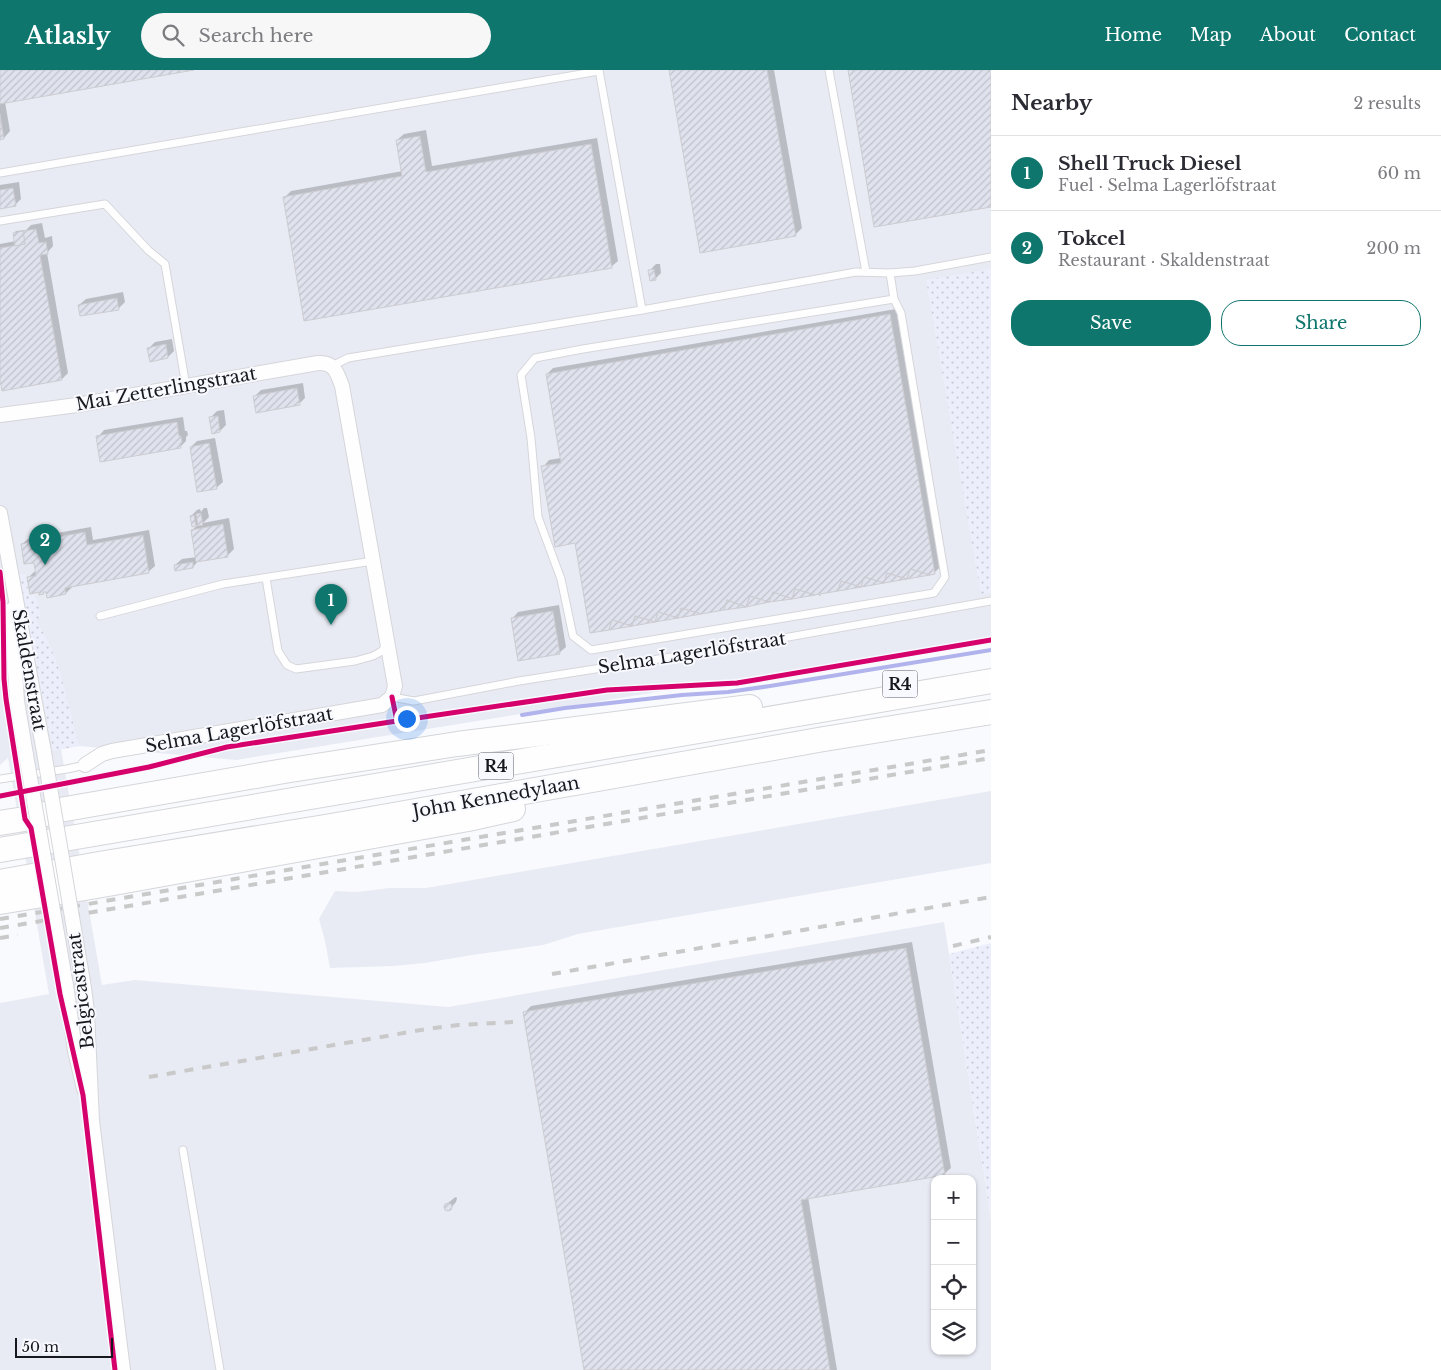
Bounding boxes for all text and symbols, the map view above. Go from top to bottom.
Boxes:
search box [141,13,491,58]
text: Atlasly [25,21,111,50]
icon: search [159,21,187,49]
text: Search here [199,24,314,47]
text: Home [1104,24,1162,46]
text: Map [1190,24,1232,46]
text: About [1260,24,1316,46]
text: Contact [1344,24,1416,46]
text: Nearby [1011,90,1092,116]
text: 2 results [1353,93,1421,113]
text: Shell Truck Diesel [1058,152,1242,175]
text: 1 [1024,163,1030,183]
text: 60 m [1378,163,1421,183]
text: Fuel · Selma Lagerlöfstraat [1058,175,1276,195]
text: Tokcel [1058,227,1125,250]
text: 2 [1022,238,1032,258]
text: 200 m [1367,238,1421,258]
text: Restaurant · Skaldenstraat [1058,250,1270,270]
button: Save [1011,300,1211,346]
button: Share [1221,300,1421,346]
street label: Mai Zetterlingstraat [74,362,258,416]
pin: 2 [29,524,61,565]
pin: 1 [315,584,347,625]
street label: Skaldenstraat [7,607,51,733]
street label: Selma Lagerlöfstraat [596,627,788,679]
road number: R4 [882,670,918,698]
street label: Selma Lagerlöfstraat [144,703,335,757]
your location [394,706,420,732]
road number: R4 [478,752,514,779]
street label: John Kennedylaan [409,771,581,823]
street label: Belgicastraat [63,931,99,1050]
map controls [931,1175,976,1355]
button: + [931,1175,976,1220]
button: − [931,1220,976,1265]
button: locate [931,1265,976,1310]
button: layers [931,1310,976,1355]
scale bar [15,1335,112,1358]
text: 50 m [22,1338,59,1356]

